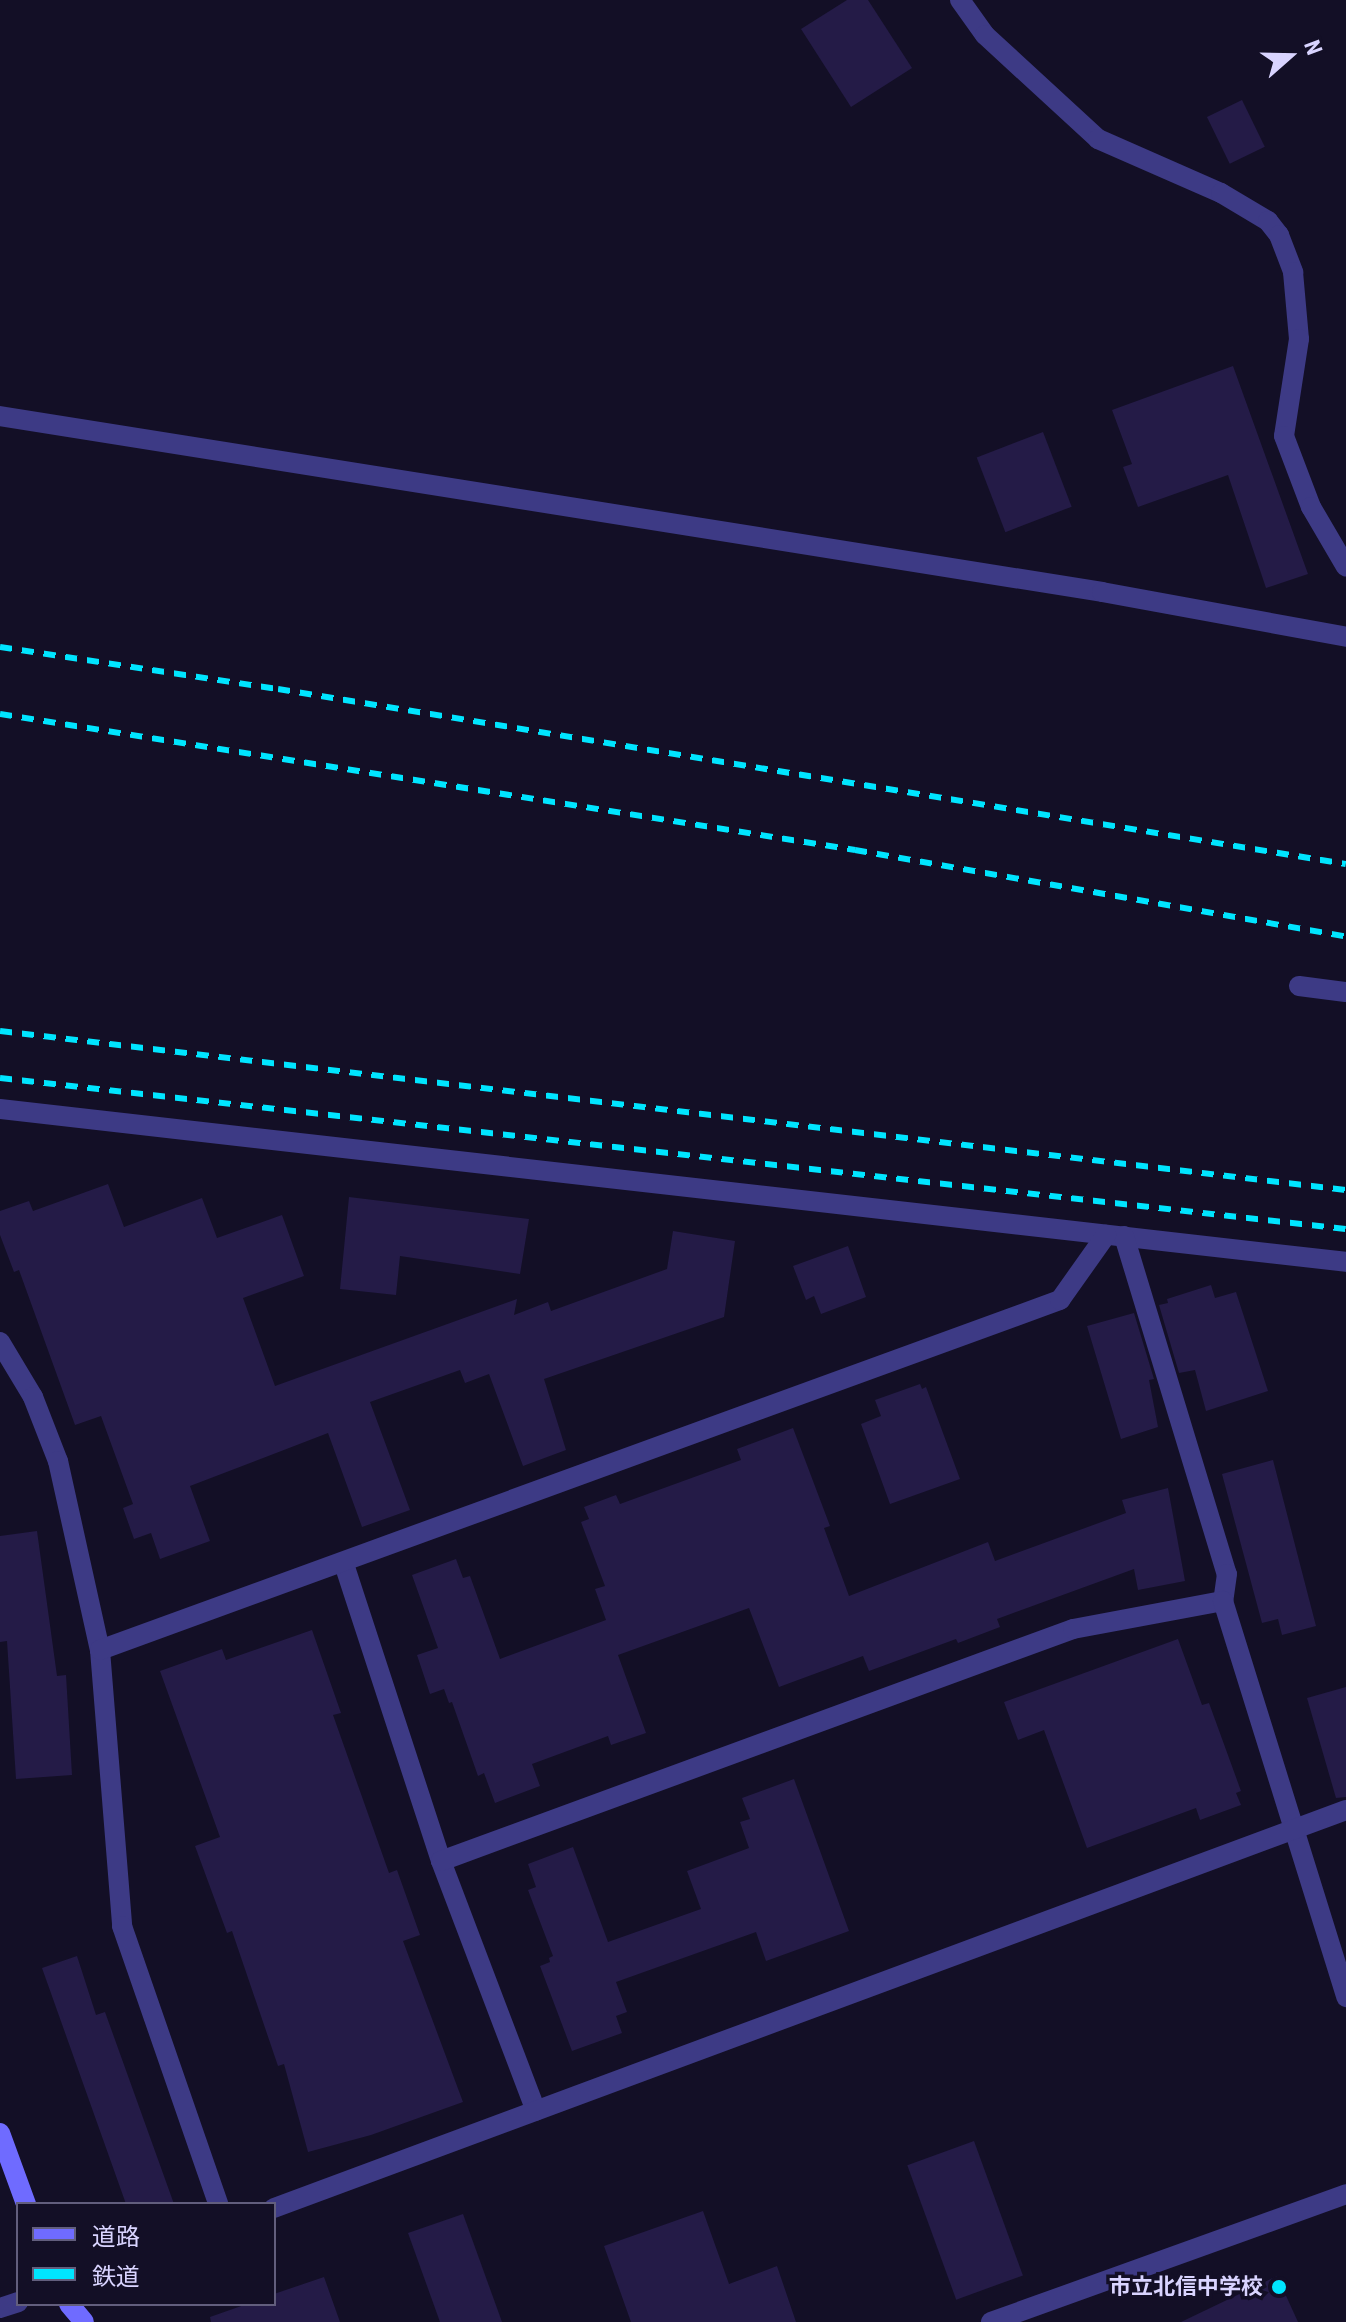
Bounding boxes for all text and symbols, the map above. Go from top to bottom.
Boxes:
north arrow [1250,16,1330,96]
text: N [1299,37,1327,58]
legend [16,2202,276,2306]
text: 道路 [92,2223,140,2251]
text: 鉄道 [92,2263,140,2291]
place label: 市立北信中学校 [1109,2274,1263,2300]
marker: 市立北信中学校 [1270,2278,1288,2296]

